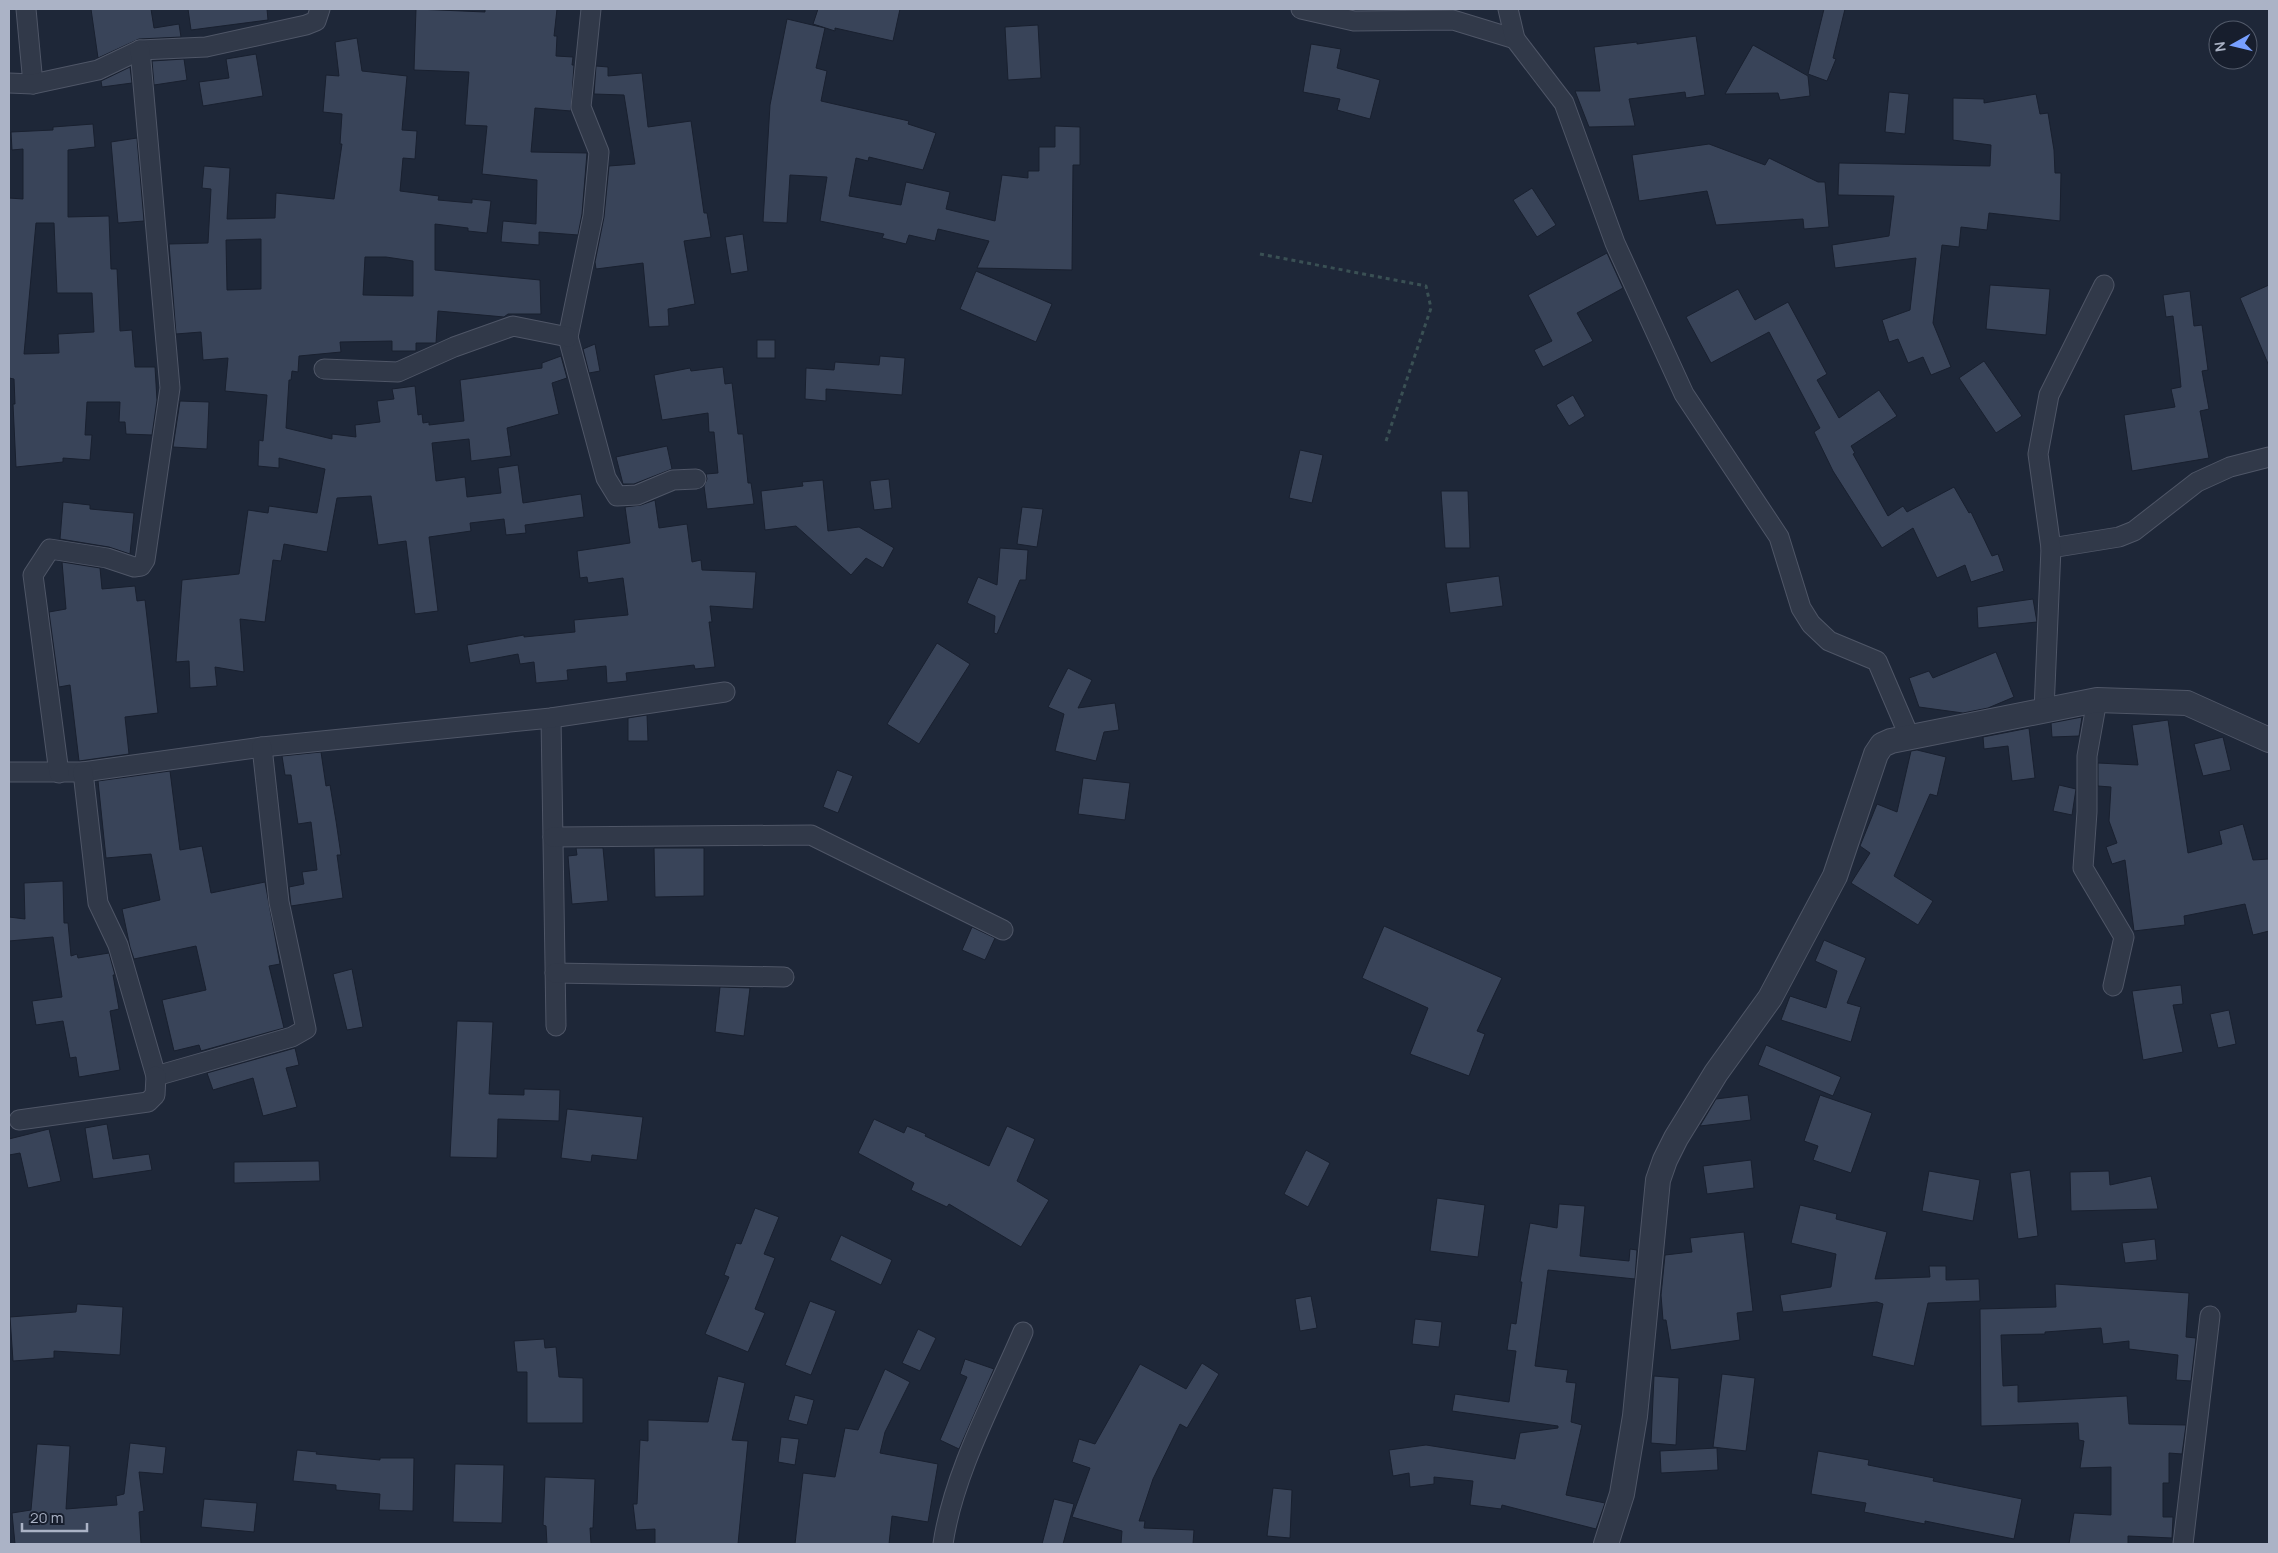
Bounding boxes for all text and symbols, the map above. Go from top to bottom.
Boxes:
north arrow [2208,20,2258,70]
text: N [2210,41,2230,53]
scale bar [22,1500,88,1532]
text: 20 m [30,1507,63,1528]

